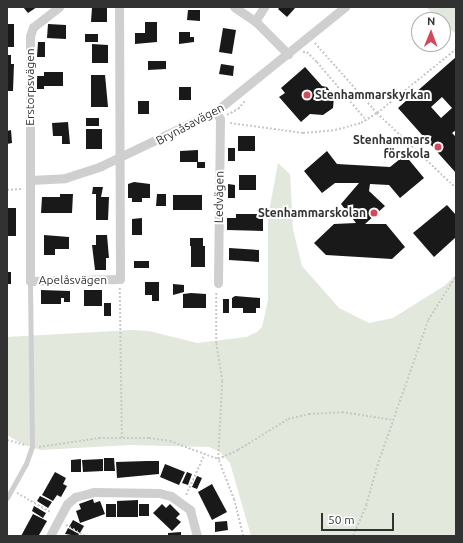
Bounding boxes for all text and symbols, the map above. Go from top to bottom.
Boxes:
north arrow [411,12,451,52]
text: N [427,15,435,27]
street label: Erstorpsvägen [23,48,37,126]
place label: Stenhammarskyrkan [315,88,430,102]
marker: Stenhammarskyrkan [302,90,312,100]
street label: Brynåsavägen [154,100,226,148]
place label: Stenhammars förskola [353,133,430,161]
marker: Stenhammars förskola [433,142,443,152]
street label: Ledvägen [211,171,227,223]
place label: Stenhammarskolan [258,206,366,220]
marker: Stenhammarskolan [369,208,379,218]
street label: Apelåsvägen [39,273,107,287]
scale bar [323,505,396,531]
text: 50 m [328,513,355,526]

